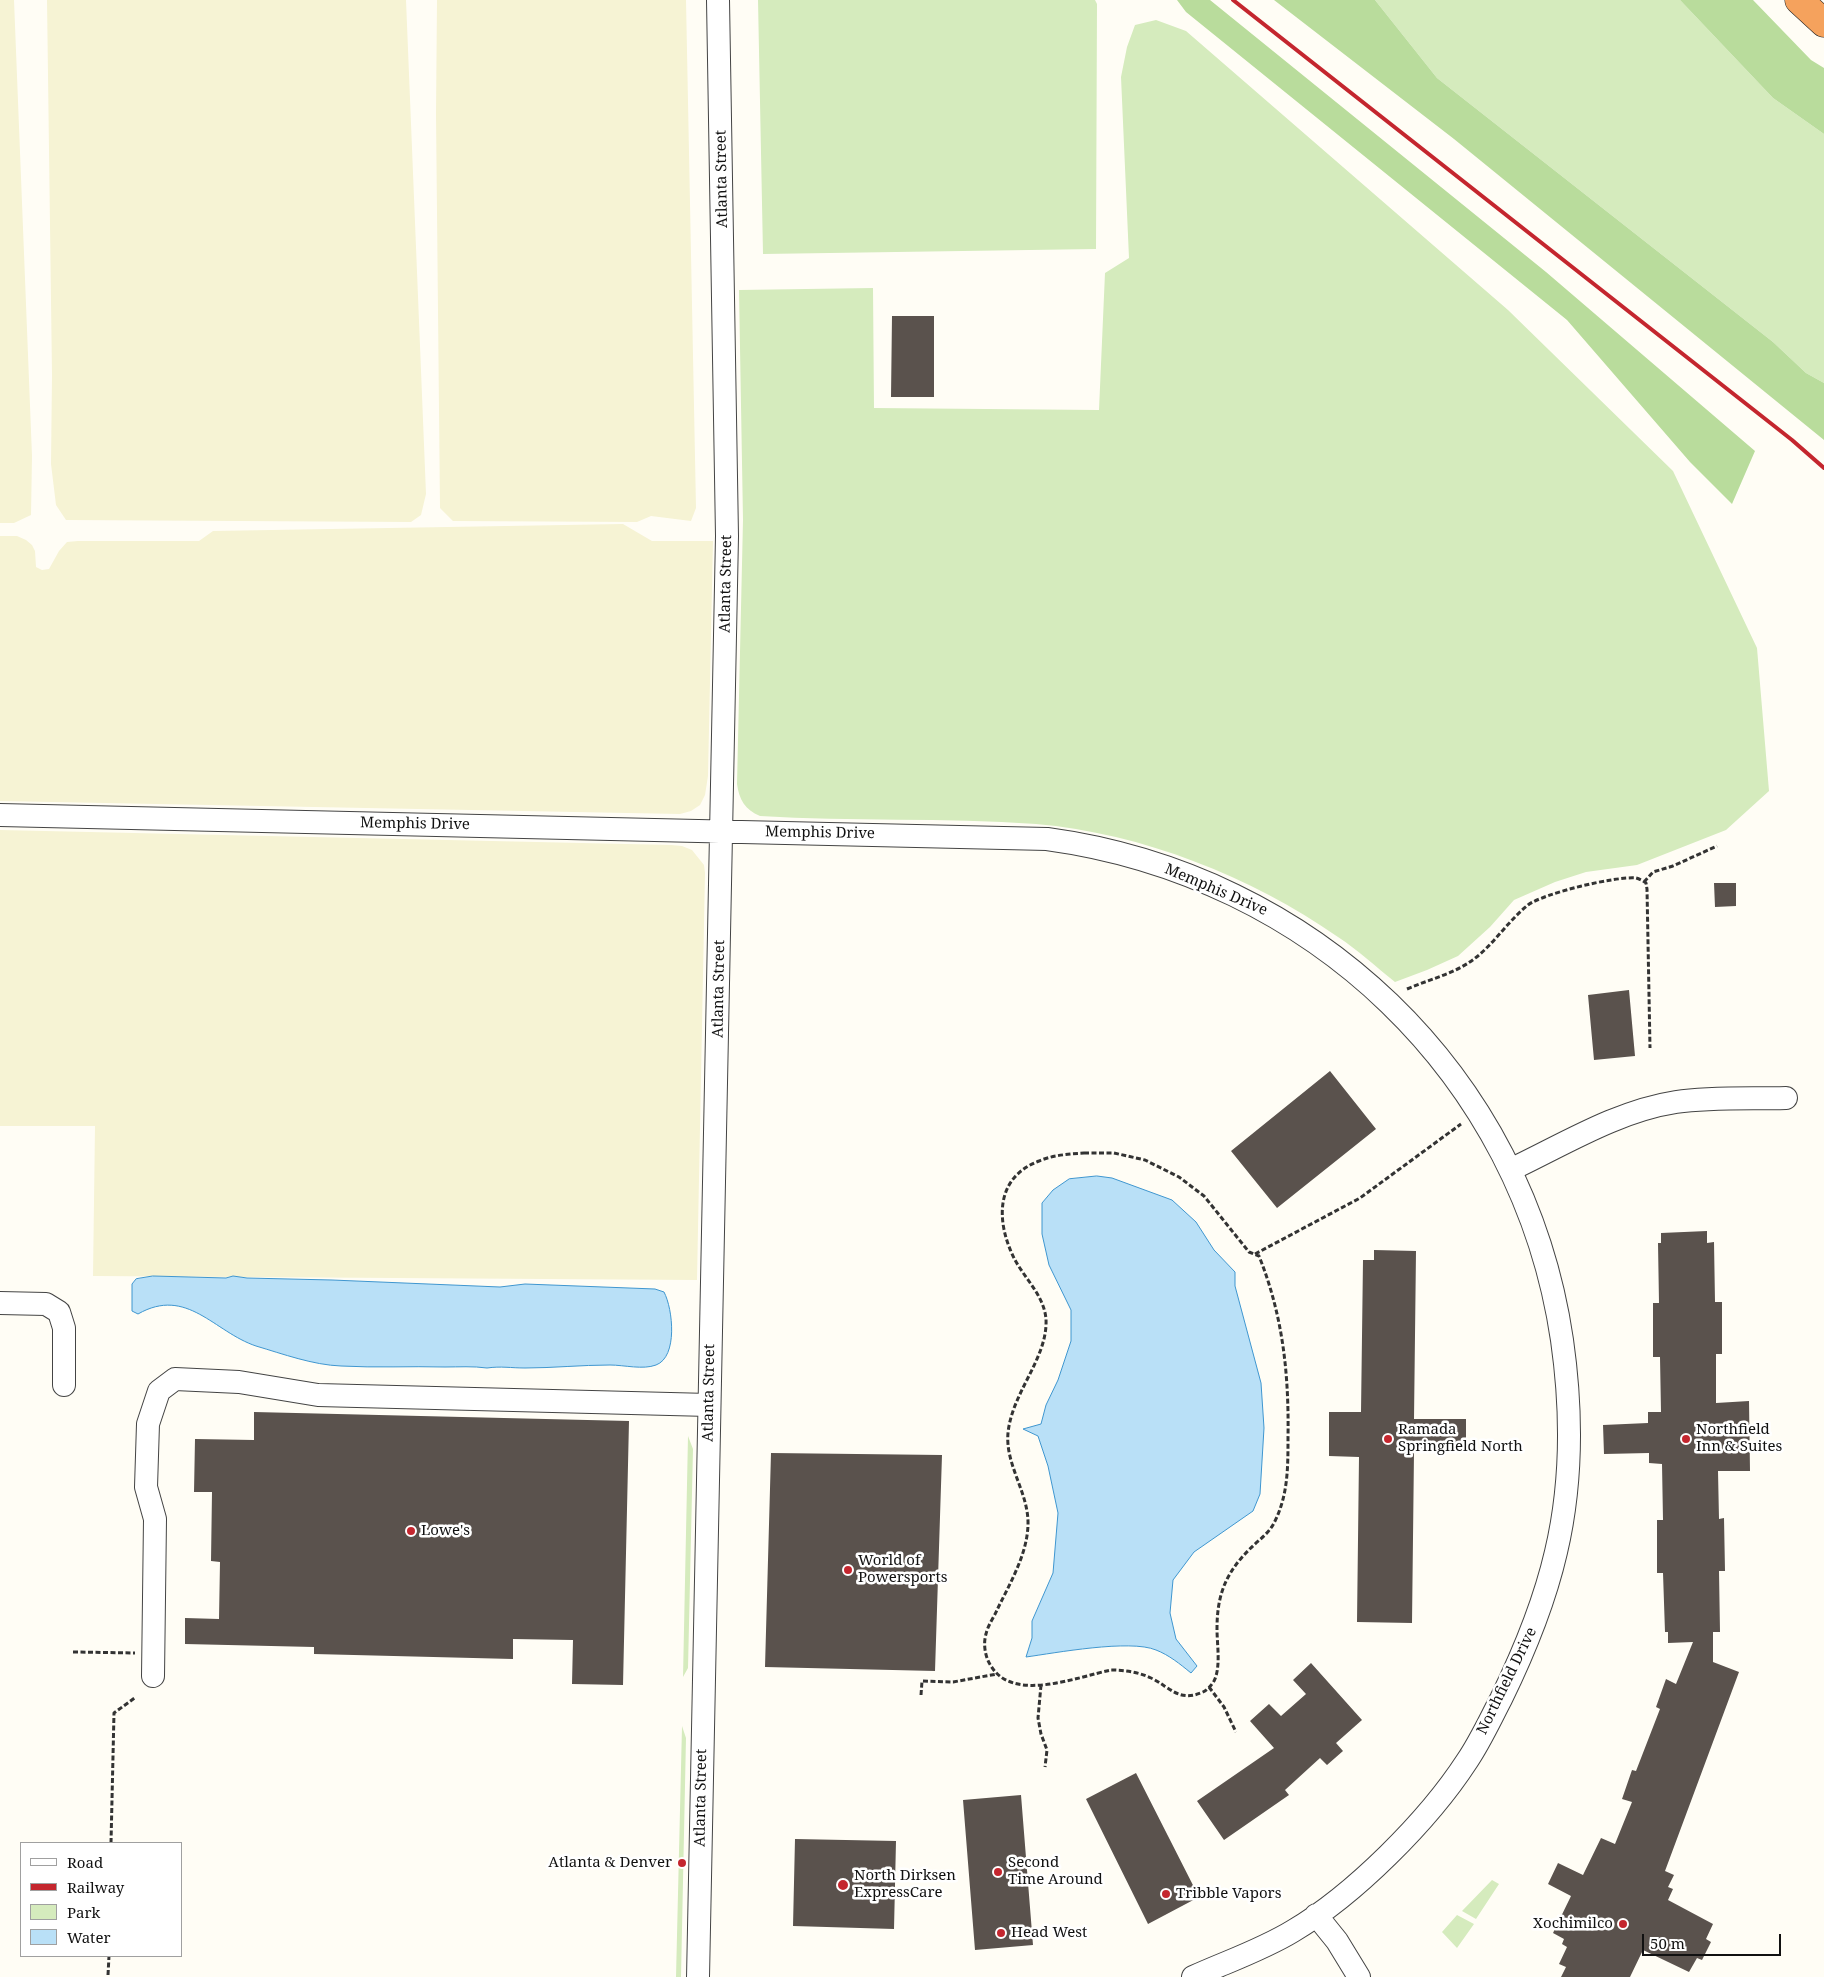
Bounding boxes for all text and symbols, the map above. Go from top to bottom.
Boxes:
street label: Atlanta Street [712,130,732,228]
street label: Atlanta Street [716,535,736,633]
street label: Memphis Drive [360,814,470,834]
street label: Memphis Drive [765,823,875,843]
street label: Memphis Drive [1162,860,1270,920]
street label: Atlanta Street [709,940,729,1038]
street label: Atlanta Street [699,1344,719,1442]
place label: Ramada Springfield North [1398,1421,1523,1456]
place label: Northfield Inn & Suites [1696,1421,1782,1456]
marker: Ramada Springfield North [1382,1433,1394,1445]
marker: Northfield Inn & Suites [1680,1433,1692,1445]
place label: Lowe's [421,1522,470,1540]
marker: Lowe's [405,1525,417,1537]
place label: World of Powersports [858,1552,947,1587]
marker: World of Powersports [842,1564,854,1576]
street label: Northfield Drive [1473,1624,1541,1738]
street label: Atlanta Street [691,1749,711,1847]
legend [20,1842,182,1957]
text: Road [67,1852,103,1872]
place label: Atlanta & Denver [548,1854,672,1872]
place label: Second Time Around [1008,1854,1103,1889]
marker: Atlanta & Denver [676,1857,688,1869]
marker: Second Time Around [992,1866,1004,1878]
place label: North Dirksen ExpressCare [854,1867,956,1902]
text: Railway [67,1877,124,1897]
marker: North Dirksen ExpressCare [836,1878,850,1892]
place label: Tribble Vapors [1176,1885,1281,1903]
marker: Tribble Vapors [1160,1888,1172,1900]
text: Park [67,1902,100,1922]
place label: Xochimilco [1533,1915,1613,1933]
marker: Xochimilco [1617,1918,1629,1930]
place label: Head West [1011,1924,1087,1942]
scale bar [1644,1924,1783,1956]
text: Water [67,1927,110,1947]
marker: Head West [995,1927,1007,1939]
text: 50 m [1650,1933,1685,1953]

